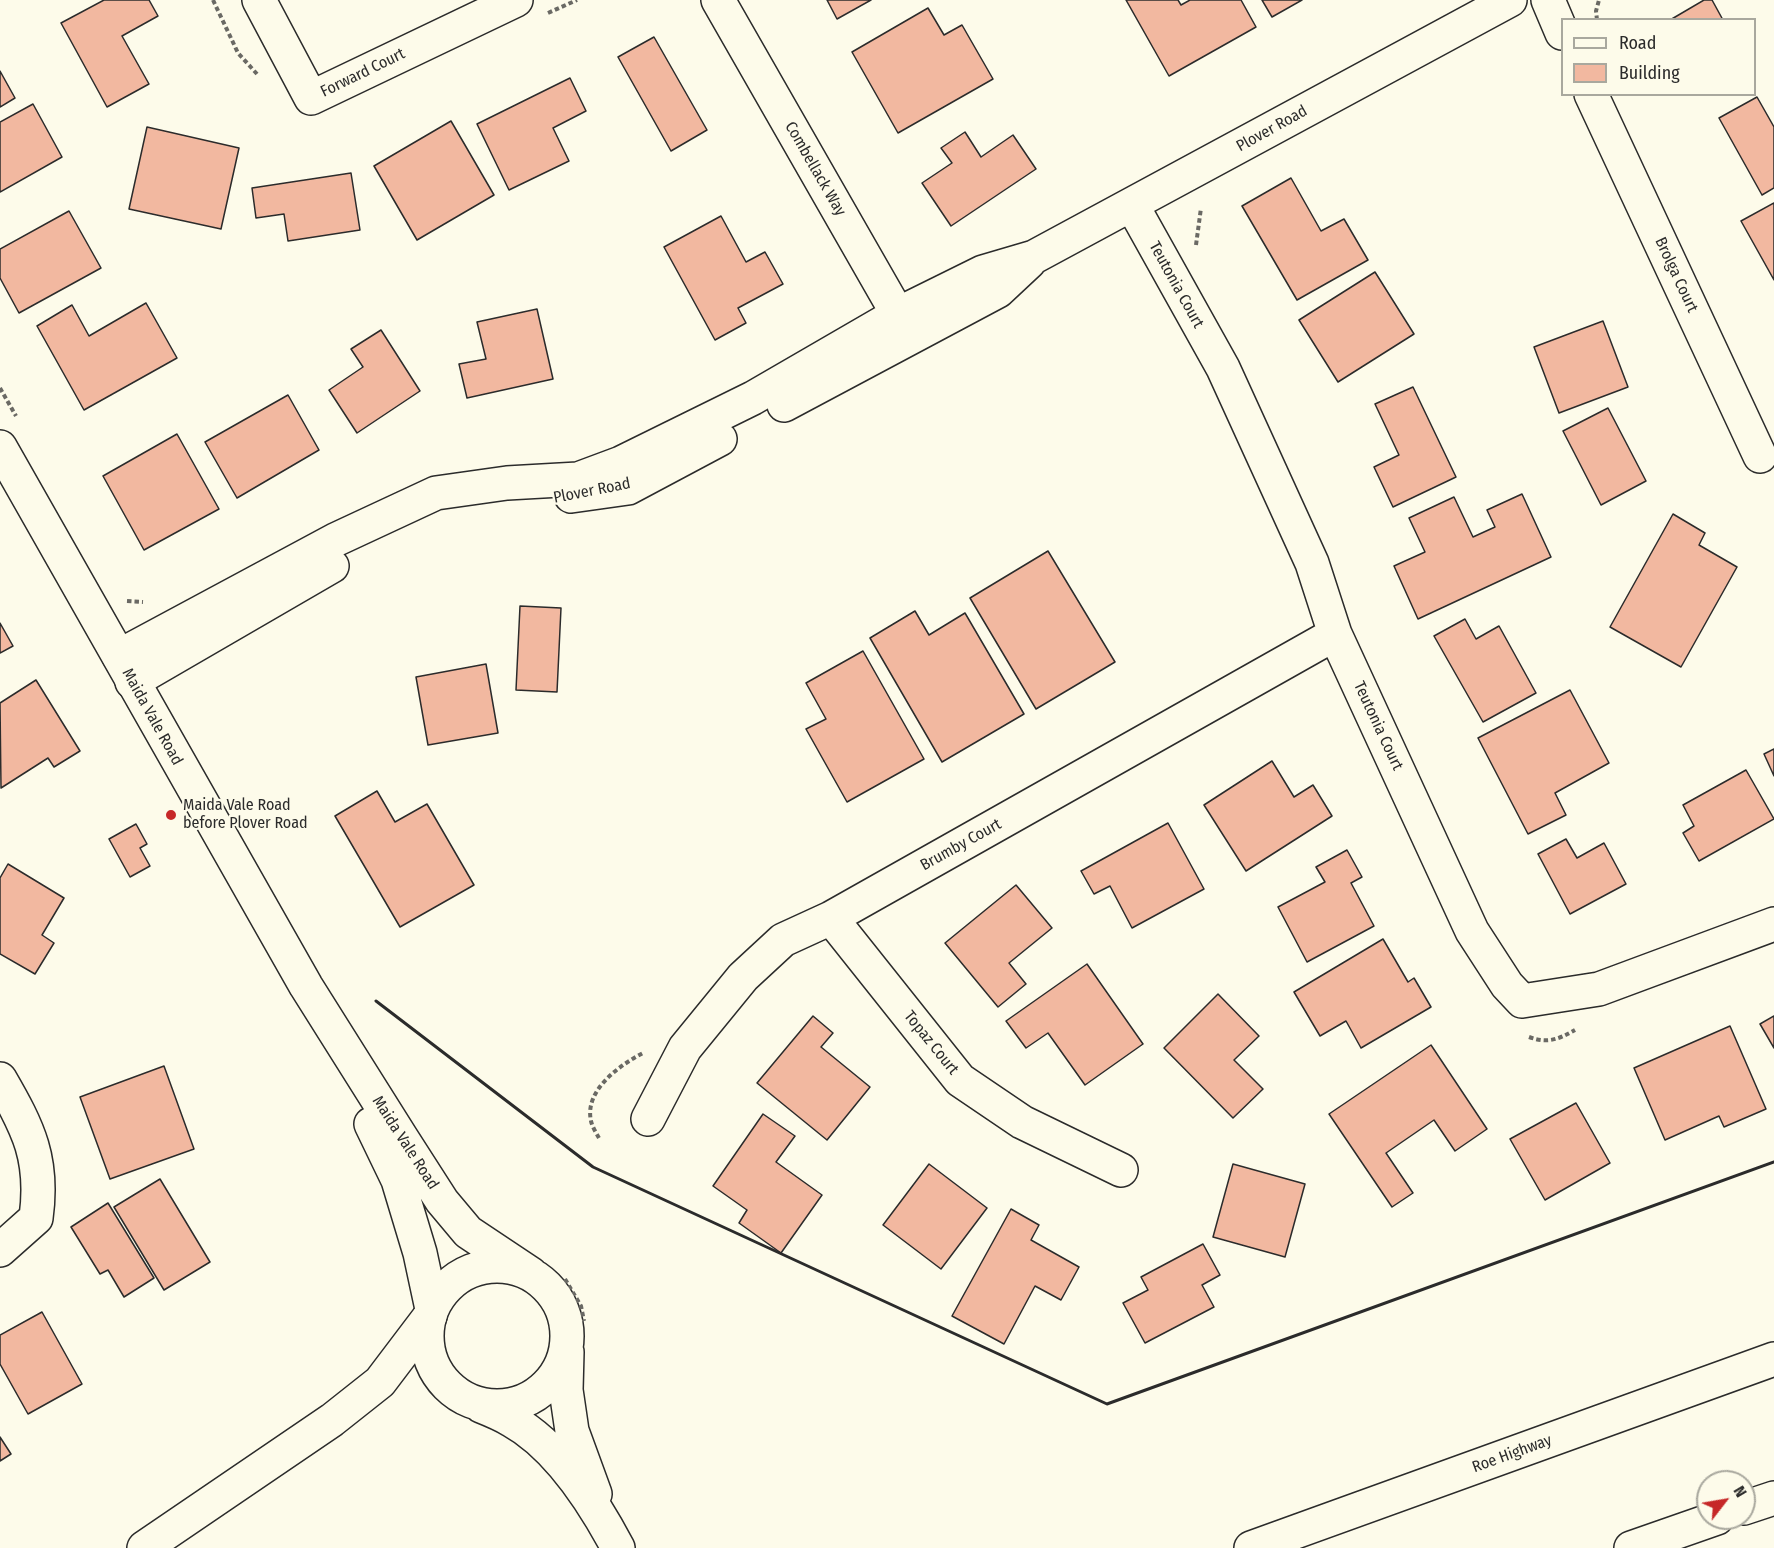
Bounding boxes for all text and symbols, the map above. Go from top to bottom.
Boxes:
legend [1561,18,1756,96]
text: Road [1619,32,1656,54]
street label: Forward Court [318,44,408,102]
text: Building [1619,62,1680,84]
street label: Plover Road [1233,102,1311,156]
street label: Combellack Way [780,119,850,219]
street label: Brolga Court [1650,234,1702,316]
street label: Teutonia Court [1144,239,1208,331]
street label: Plover Road [552,474,632,508]
street label: Maida Vale Road [118,665,186,769]
street label: Teutonia Court [1349,679,1407,773]
place label: Maida Vale Road before Plover Road [183,796,308,834]
marker: Maida Vale Road before Plover Road [164,808,178,822]
street label: Brumby Court [917,815,1005,875]
street label: Topaz Court [899,1007,963,1079]
street label: Maida Vale Road [368,1093,442,1193]
street label: Roe Highway [1470,1431,1554,1477]
north arrow [1696,1470,1756,1530]
text: N [1730,1482,1751,1501]

